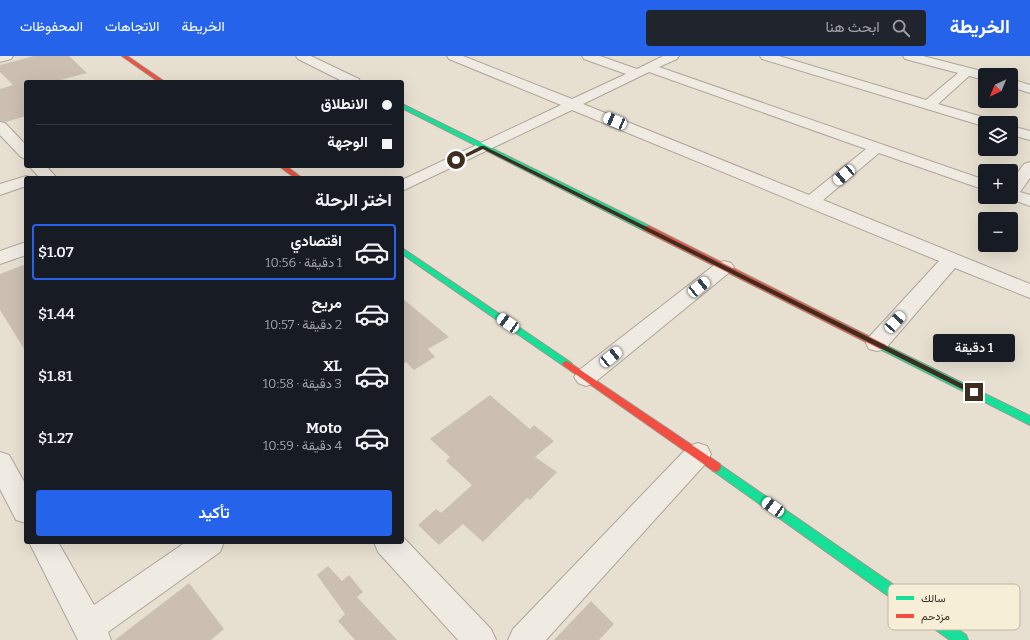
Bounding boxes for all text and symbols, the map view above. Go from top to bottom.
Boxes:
search box [646,10,926,46]
text: الخريطة [950,15,1010,38]
icon: search [890,17,912,39]
text: المحفوظات [20,18,83,35]
text: الاتجاهات [105,18,159,35]
text: الخريطة [181,18,225,35]
text: ابحث هنا [825,18,880,36]
north arrow [978,68,1018,108]
map controls [978,68,1018,252]
text: الانطلاق [321,95,368,113]
car [602,111,628,131]
button: layers [978,116,1018,156]
text: الوجهة [327,133,368,151]
route start [447,151,465,169]
car [831,163,857,187]
button: + [978,164,1018,204]
text: اختر الرحلة [315,189,392,211]
button: − [978,212,1018,252]
text: اقتصادي [290,232,342,250]
icon: car [354,234,390,270]
text: $1.07 [38,243,74,261]
text: 1 دقيقة · 10:56 [265,255,342,270]
car [686,275,712,299]
text: مريح [312,294,342,312]
icon: car [354,296,390,332]
text: $1.44 [38,305,75,323]
car [883,309,907,335]
car [495,311,521,335]
text: 2 دقيقة · 10:57 [265,317,342,332]
callout: 1 دقيقة [933,334,1015,362]
text: 1 دقيقة [955,340,993,355]
car [598,345,624,369]
text: XL [323,357,342,375]
icon: car [354,358,390,394]
text: $1.81 [38,367,72,385]
text: 3 دقيقة · 10:58 [263,376,342,391]
route end [965,383,983,401]
text: Moto [306,419,342,437]
icon: car [354,420,390,456]
text: $1.27 [38,429,73,447]
text: 4 دقيقة · 10:59 [263,438,342,453]
button: تأكيد [36,490,392,536]
car [760,495,786,519]
legend [888,584,1020,630]
text: سالك [921,592,946,605]
text: مزدحم [921,610,950,624]

